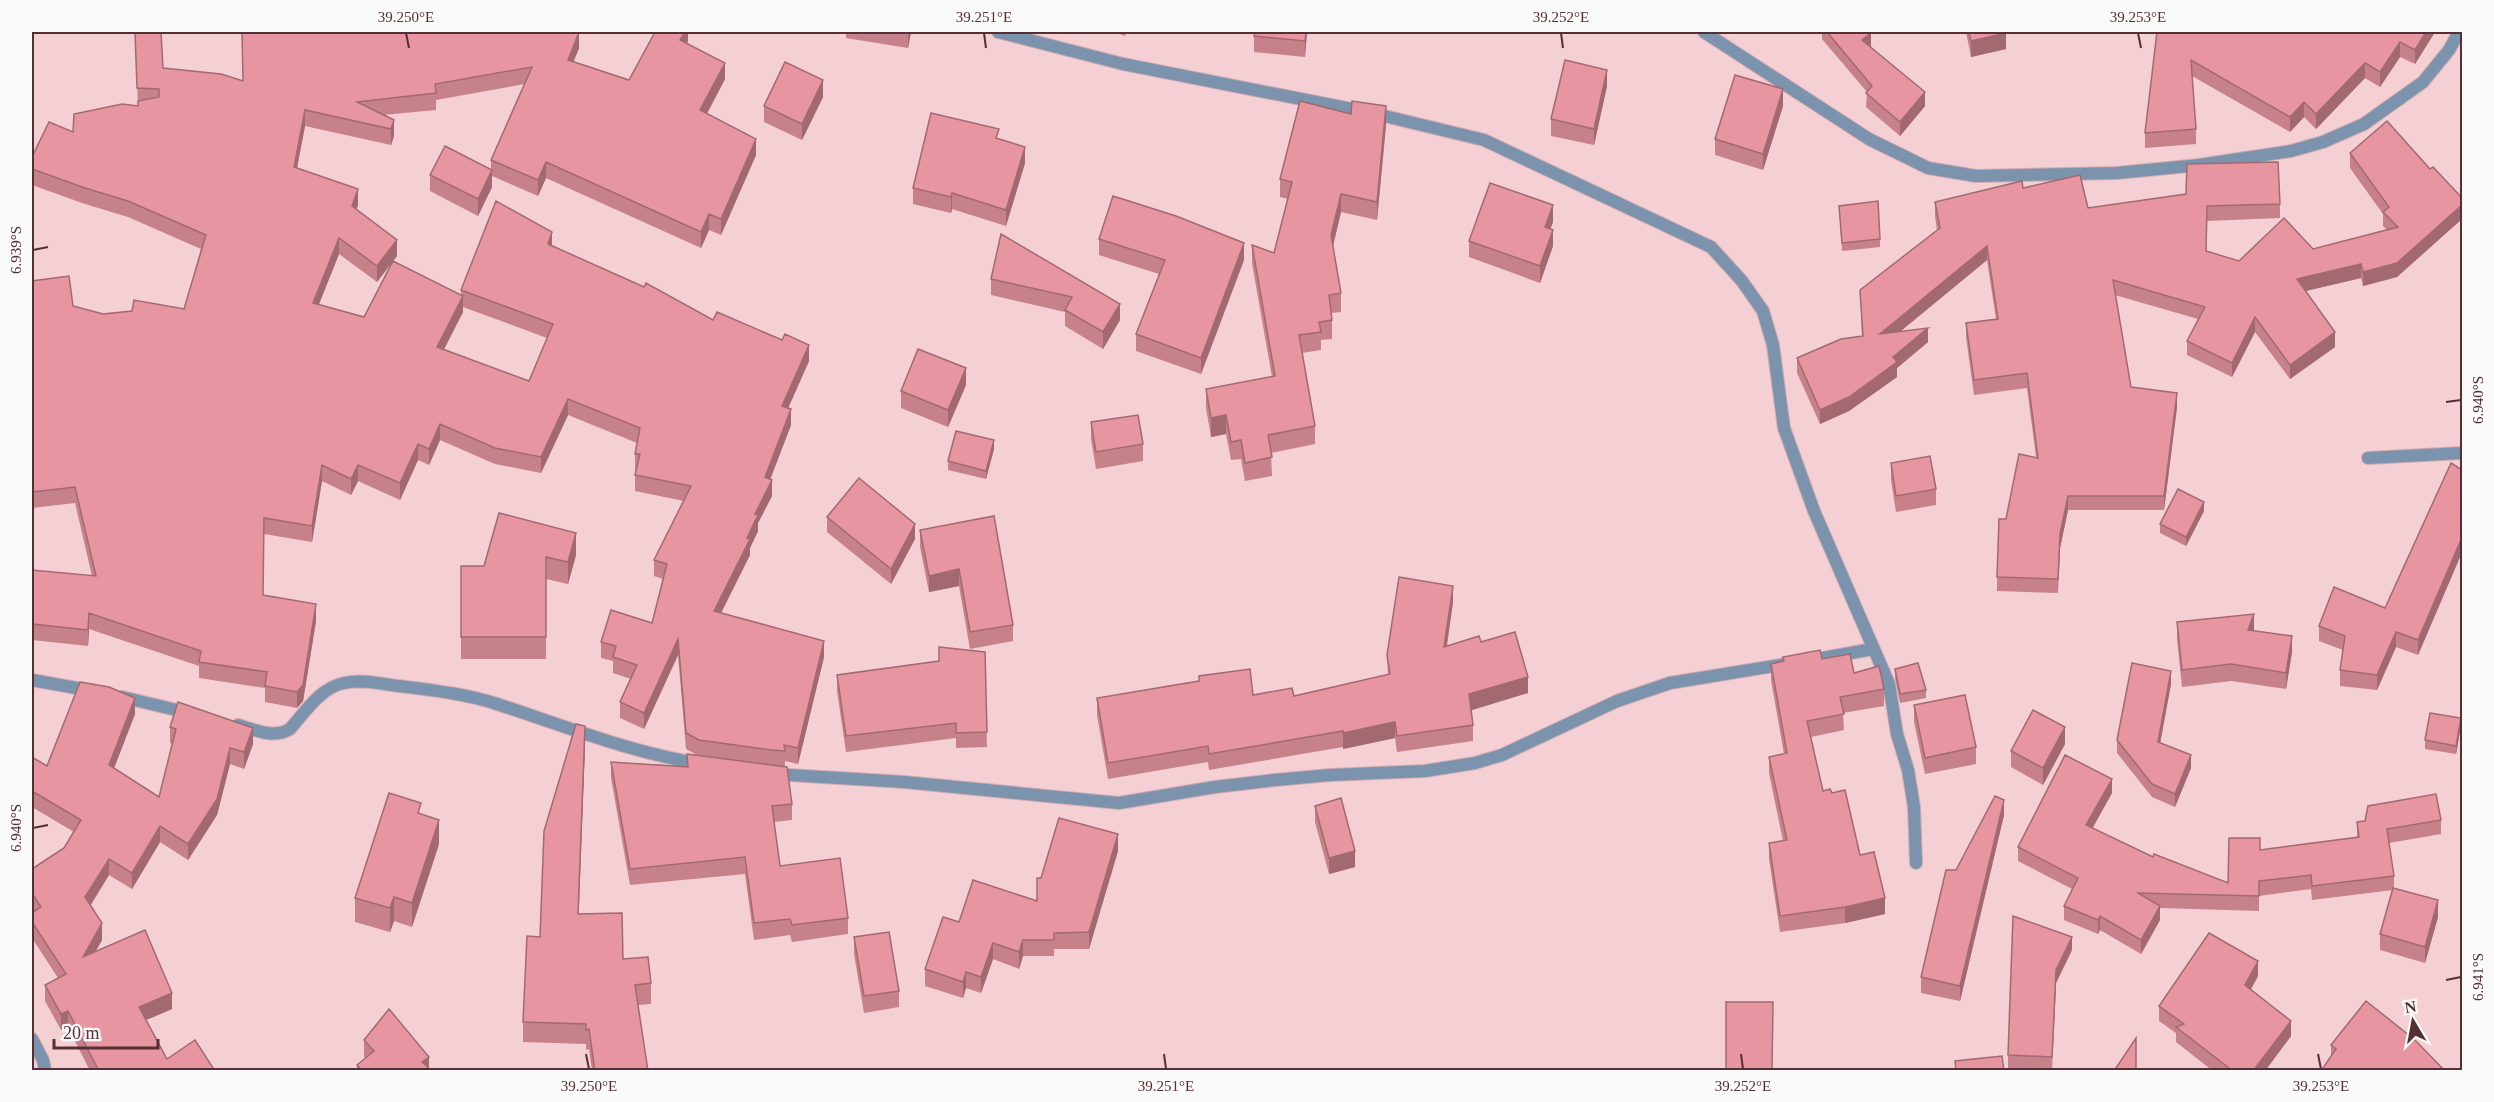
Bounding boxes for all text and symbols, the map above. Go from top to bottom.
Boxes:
text: 39.250°E [378,9,434,25]
text: 39.251°E [956,9,1012,25]
text: 39.252°E [1533,9,1589,25]
text: 39.253°E [2110,9,2166,25]
text: 6.939°S [8,226,24,274]
text: 6.940°S [2470,376,2486,424]
text: 6.940°S [8,804,24,852]
text: 6.941°S [2470,953,2486,1001]
north arrow [2383,991,2443,1051]
text: N [2403,997,2418,1016]
scale bar [54,1012,158,1050]
text: 20 m [63,1023,100,1043]
text: 39.250°E [561,1078,617,1094]
text: 39.251°E [1138,1078,1194,1094]
text: 39.252°E [1715,1078,1771,1094]
text: 39.253°E [2293,1078,2349,1094]

